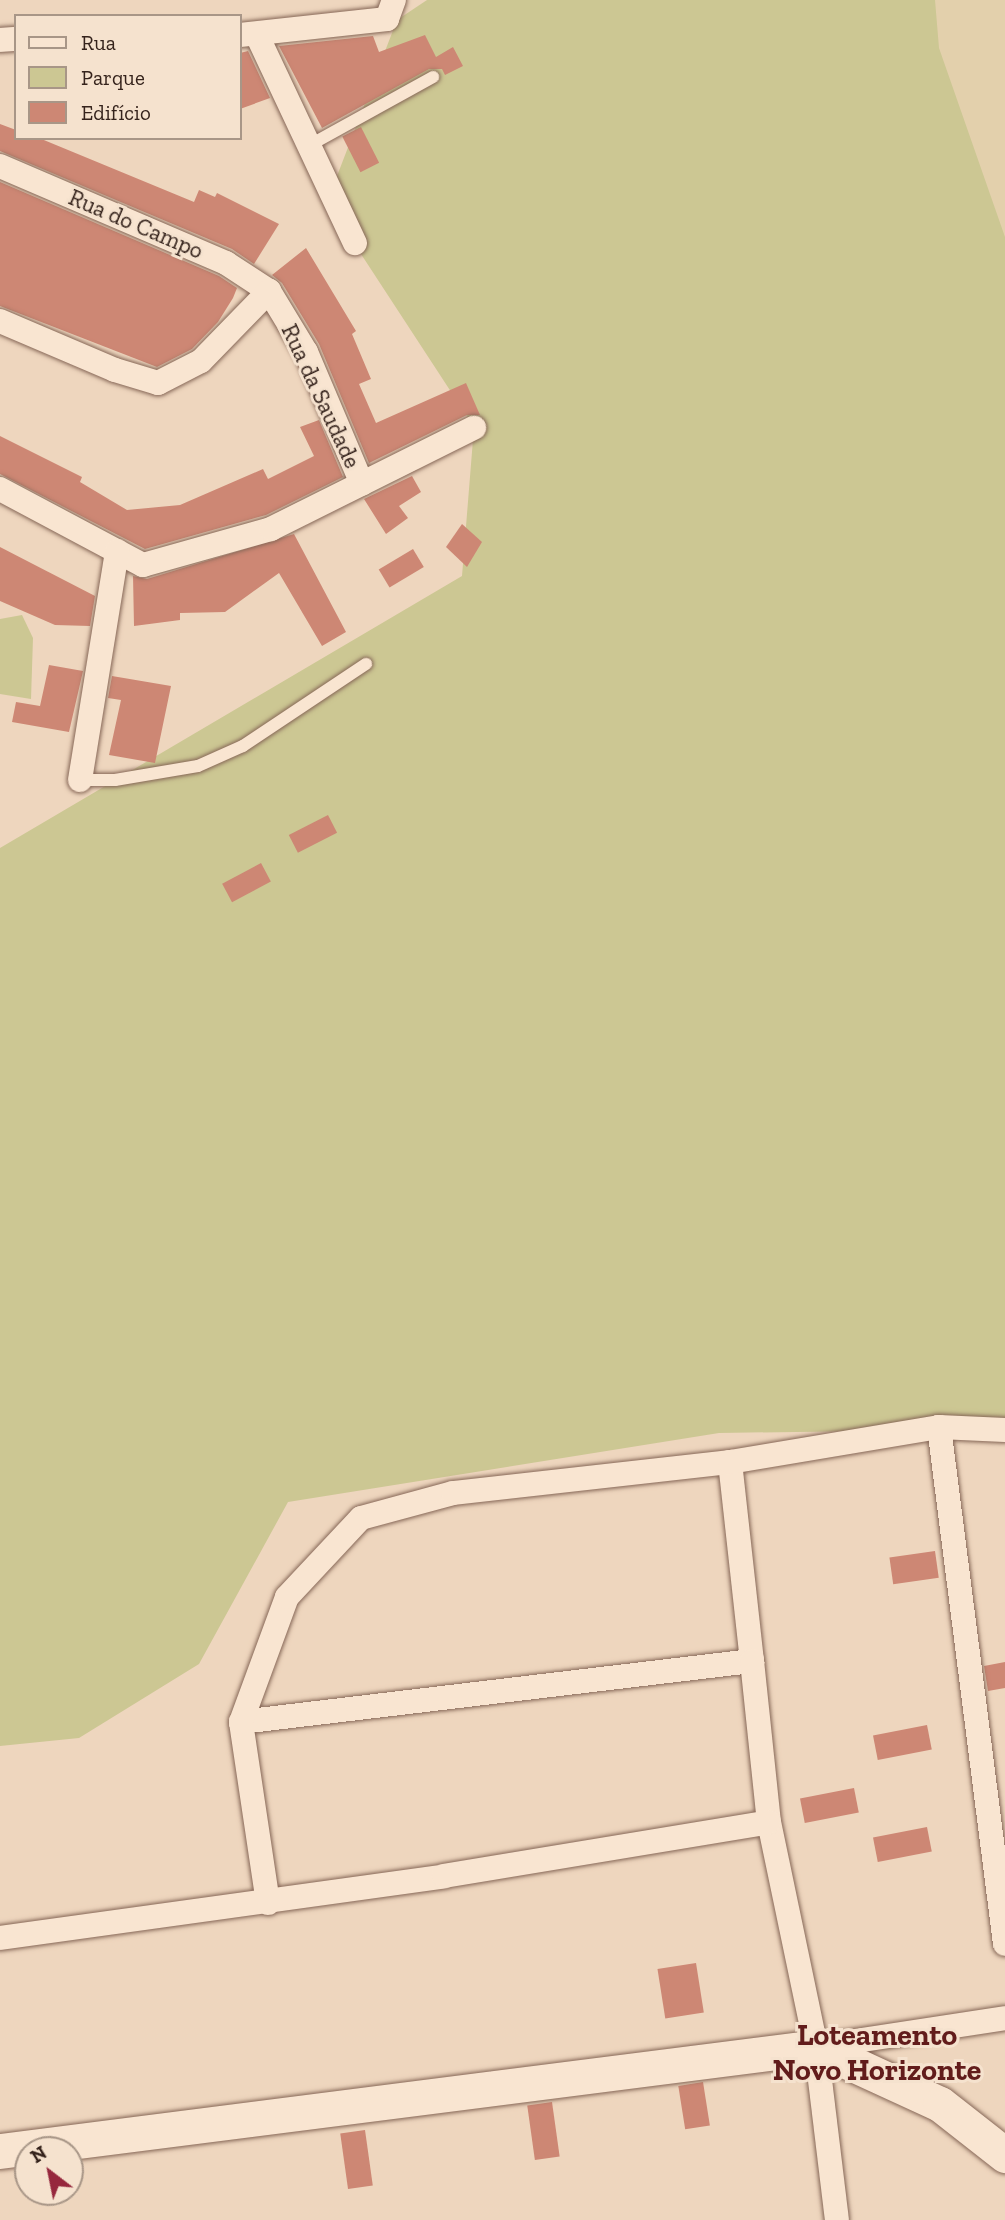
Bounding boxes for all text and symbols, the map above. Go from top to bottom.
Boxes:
legend [14,14,242,140]
text: Rua [81,30,116,55]
text: Parque [81,65,145,90]
text: Edifício [81,100,151,125]
street label: Rua do Campo [65,183,207,265]
street label: Rua da Saudade [276,320,366,472]
district label: Loteamento Novo Horizonte [773,2017,981,2088]
north arrow [14,2136,84,2206]
text: N [26,2141,51,2168]

